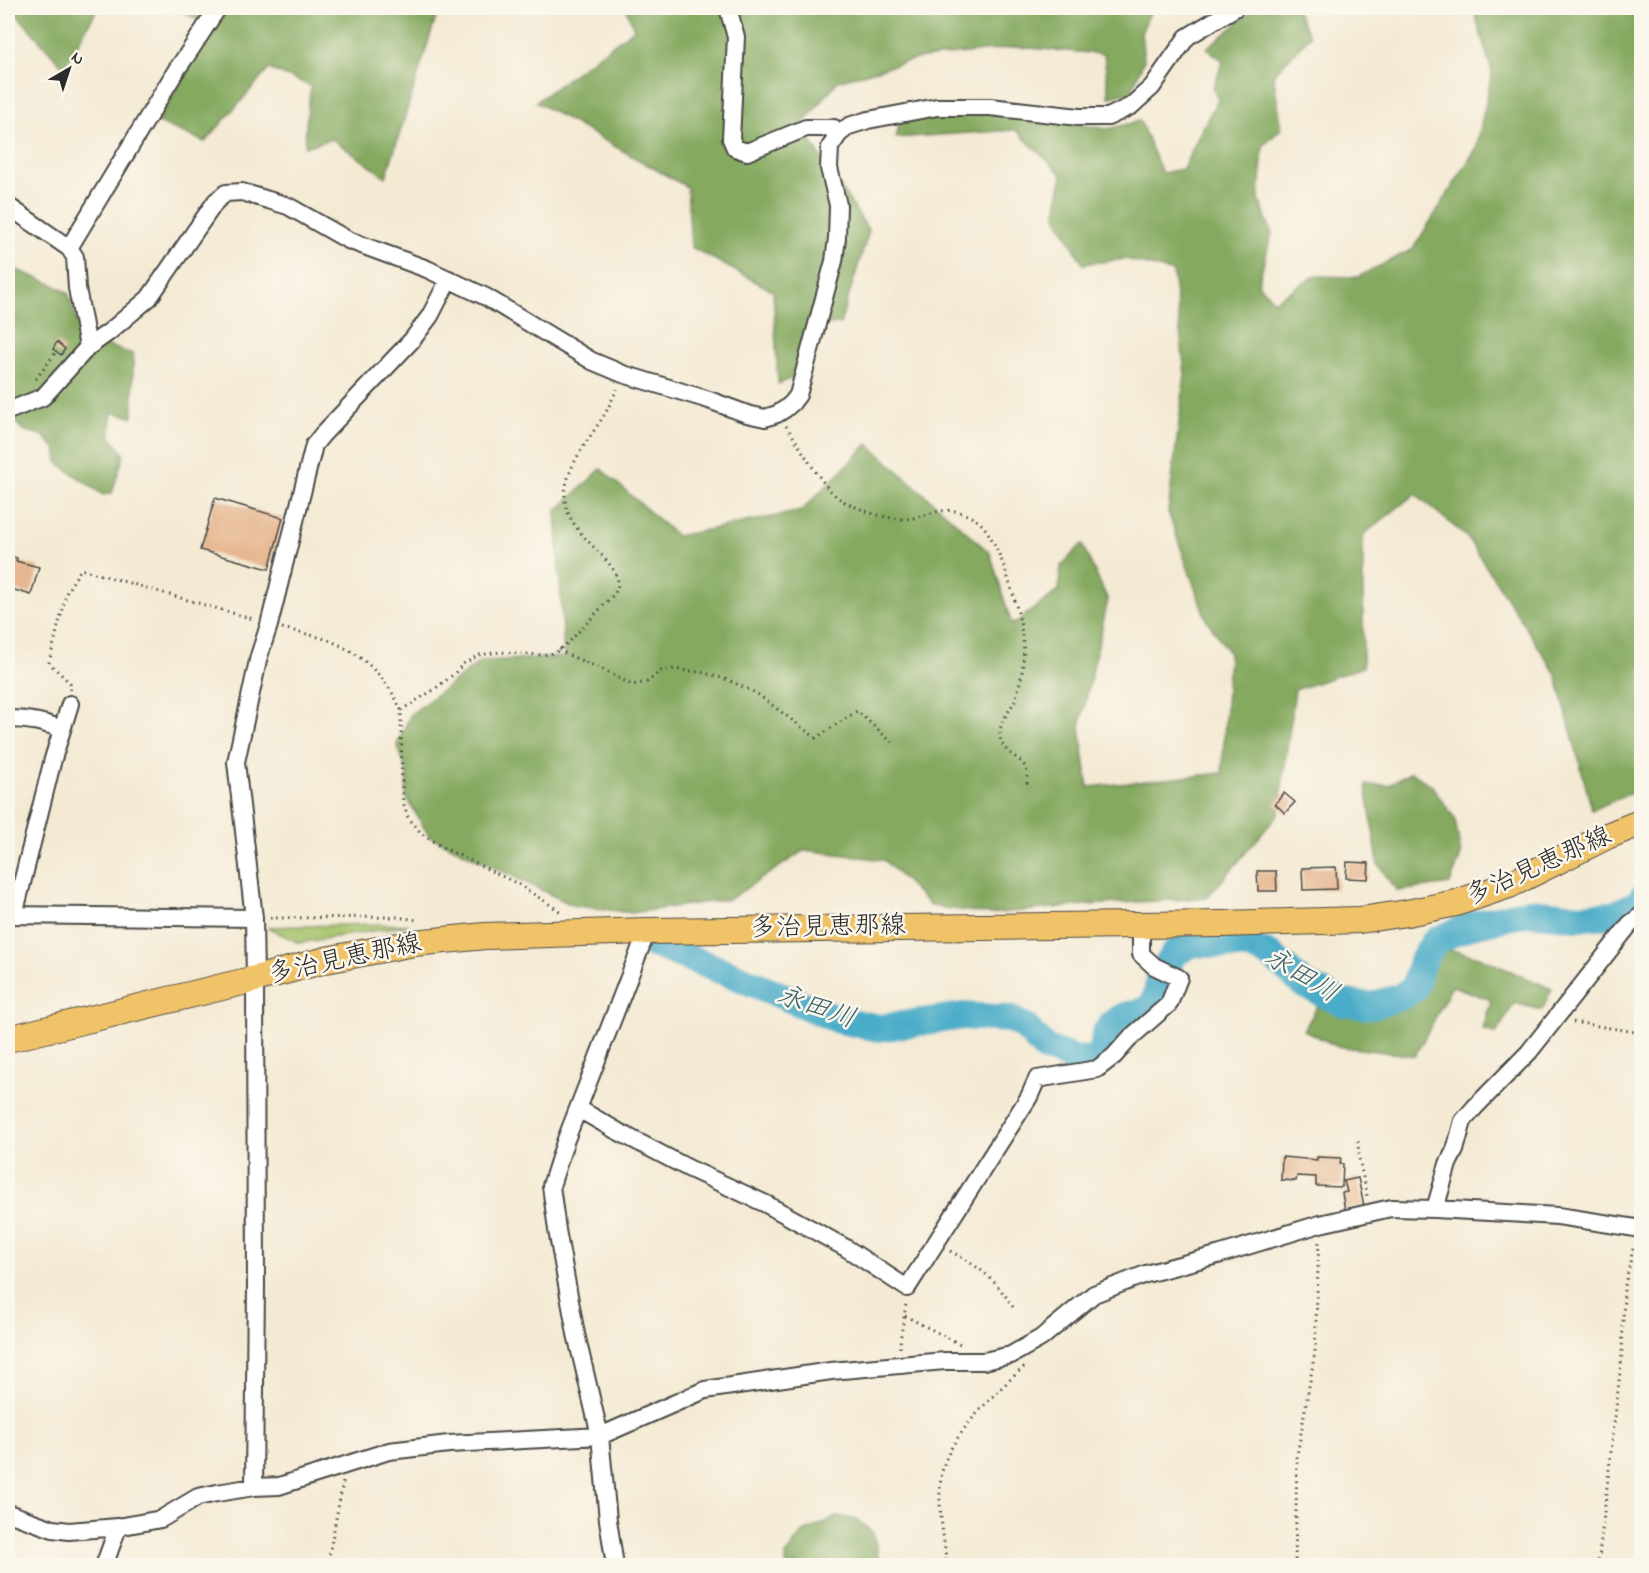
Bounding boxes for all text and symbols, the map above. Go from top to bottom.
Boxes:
north arrow [39,39,99,99]
text: N [65,46,89,72]
street label: 多治見恵那線 [1460,818,1618,916]
street label: 多治見恵那線 [750,908,906,948]
street label: 多治見恵那線 [265,925,425,995]
water label: 永田川 [1256,938,1346,1014]
water label: 永田川 [771,976,861,1040]

